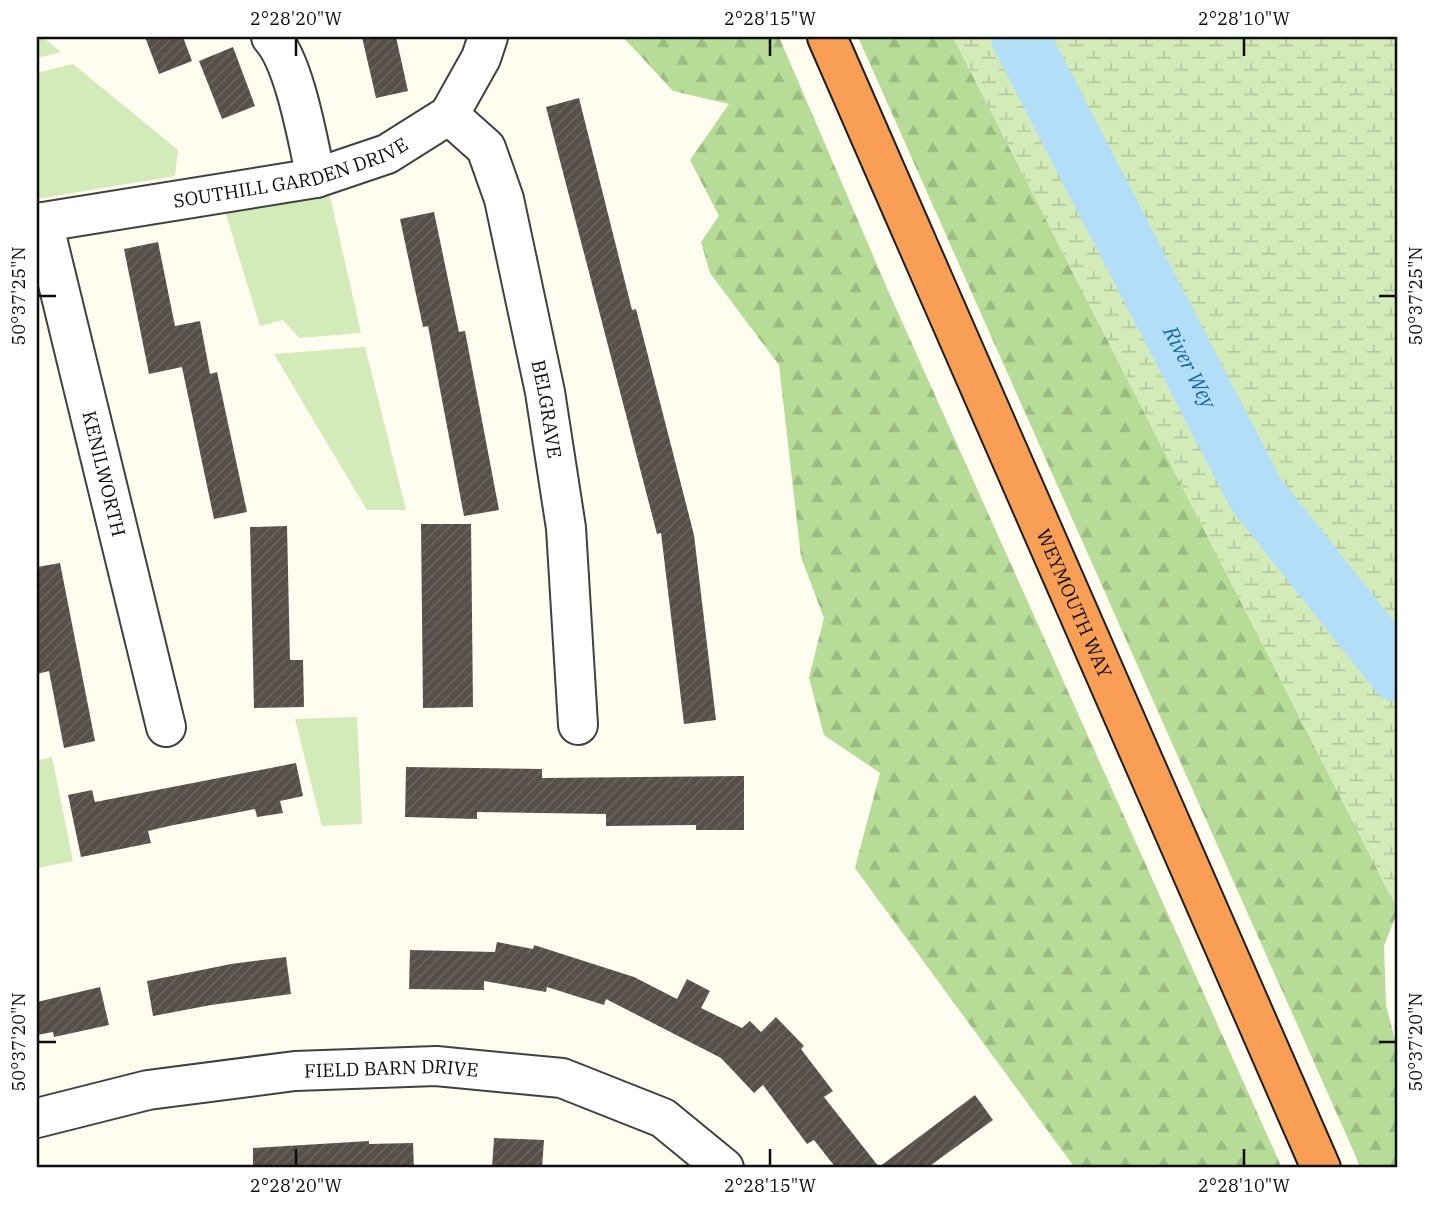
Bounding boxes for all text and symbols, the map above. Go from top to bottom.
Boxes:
text: 2°28'20"W [250,7,343,30]
text: 2°28'15"W [724,7,817,30]
text: 2°28'10"W [1198,7,1291,30]
street label: SOUTHILL GARDEN DRIVE [172,132,412,213]
text: 50°37'25"N [7,247,30,346]
text: 50°37'25"N [1404,247,1427,346]
water label: River Wey [1157,320,1224,415]
street label: BELGRAVE [526,357,567,460]
street label: KENILWORTH [77,408,131,539]
street label: WEYMOUTH WAY [1031,525,1117,681]
text: 50°37'20"N [7,993,30,1092]
text: 50°37'20"N [1404,993,1427,1092]
street label: FIELD BARN DRIVE [303,1054,480,1083]
text: 2°28'20"W [250,1174,343,1197]
text: 2°28'15"W [724,1174,817,1197]
text: 2°28'10"W [1198,1174,1291,1197]

